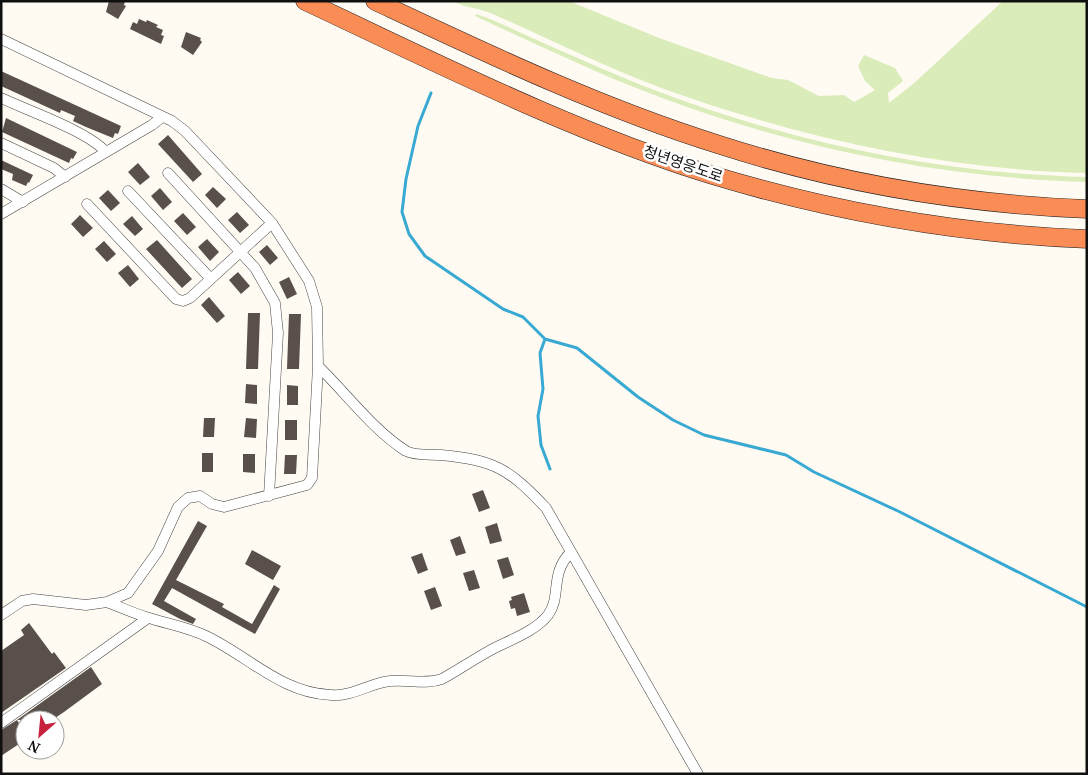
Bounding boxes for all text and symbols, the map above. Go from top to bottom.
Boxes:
street label: 청년영웅도로 [641,140,726,186]
north arrow [15,710,65,760]
text: N [25,736,43,758]

